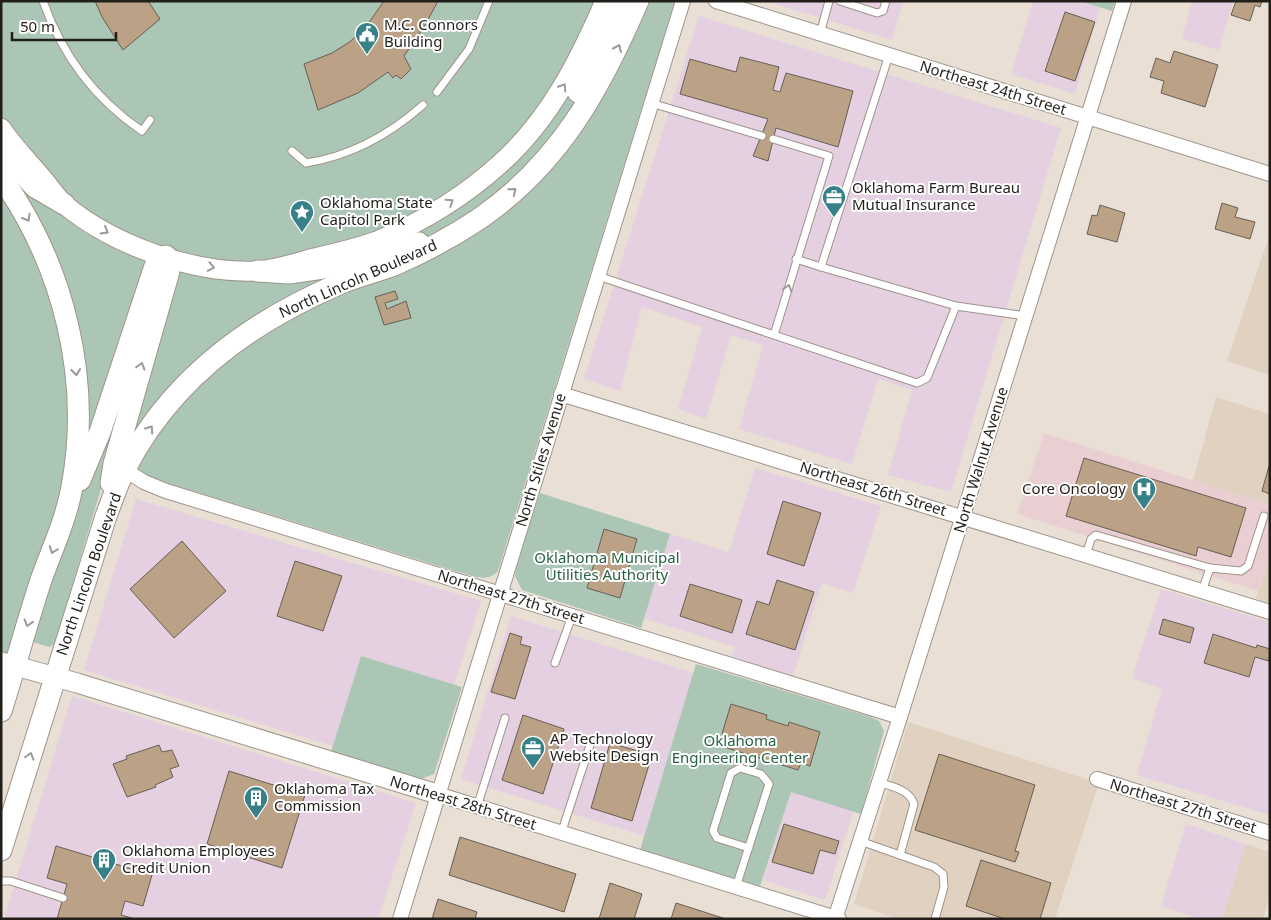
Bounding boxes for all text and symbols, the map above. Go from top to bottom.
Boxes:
scale bar [12,10,116,42]
place label: M.C. Connors Building [384,14,478,51]
text: 50 m [20,16,55,36]
public building icon: M.C. Connors Building [354,21,380,55]
one-way arrow [611,44,622,53]
street label: Northeast 24th Street [918,55,1070,119]
one-way arrow [557,83,566,92]
place label: Oklahoma Farm Bureau Mutual Insurance [852,177,1020,214]
office icon: Oklahoma Farm Bureau Mutual Insurance [821,184,847,218]
one-way arrow [507,188,516,196]
place label: Oklahoma State Capitol Park [320,192,433,229]
place icon: Oklahoma State Capitol Park [289,199,315,233]
one-way arrow [445,199,454,208]
one-way arrow [21,213,31,222]
one-way arrow [99,224,108,234]
street label: North Lincoln Boulevard [275,234,440,322]
one-way arrow [207,261,216,272]
one-way arrow [782,284,792,293]
one-way arrow [136,362,146,371]
one-way arrow [70,369,81,377]
street label: North Walnut Avenue [948,384,1012,535]
street label: North Stiles Avenue [510,390,570,529]
one-way arrow [144,425,153,434]
street label: Northeast 26th Street [798,456,950,520]
hospital icon: Core Oncology [1131,476,1157,510]
place label: Core Oncology [1022,478,1126,498]
street label: North Lincoln Boulevard [51,490,125,658]
one-way arrow [49,545,59,554]
park label: Oklahoma Municipal Utilities Authority [534,547,680,584]
street label: Northeast 27th Street [436,564,588,628]
one-way arrow [24,619,34,627]
place label: AP Technology Website Design [550,728,659,765]
park label: Oklahoma Engineering Center [672,730,808,767]
office icon: AP Technology Website Design [520,735,546,769]
one-way arrow [25,752,35,760]
street label: Northeast 28th Street [388,770,540,834]
street label: Northeast 27th Street [1108,773,1260,837]
place label: Oklahoma Tax Commission [274,778,374,815]
building icon: Oklahoma Tax Commission [243,785,269,819]
place label: Oklahoma Employees Credit Union [122,840,275,877]
building icon: Oklahoma Employees Credit Union [91,847,117,881]

